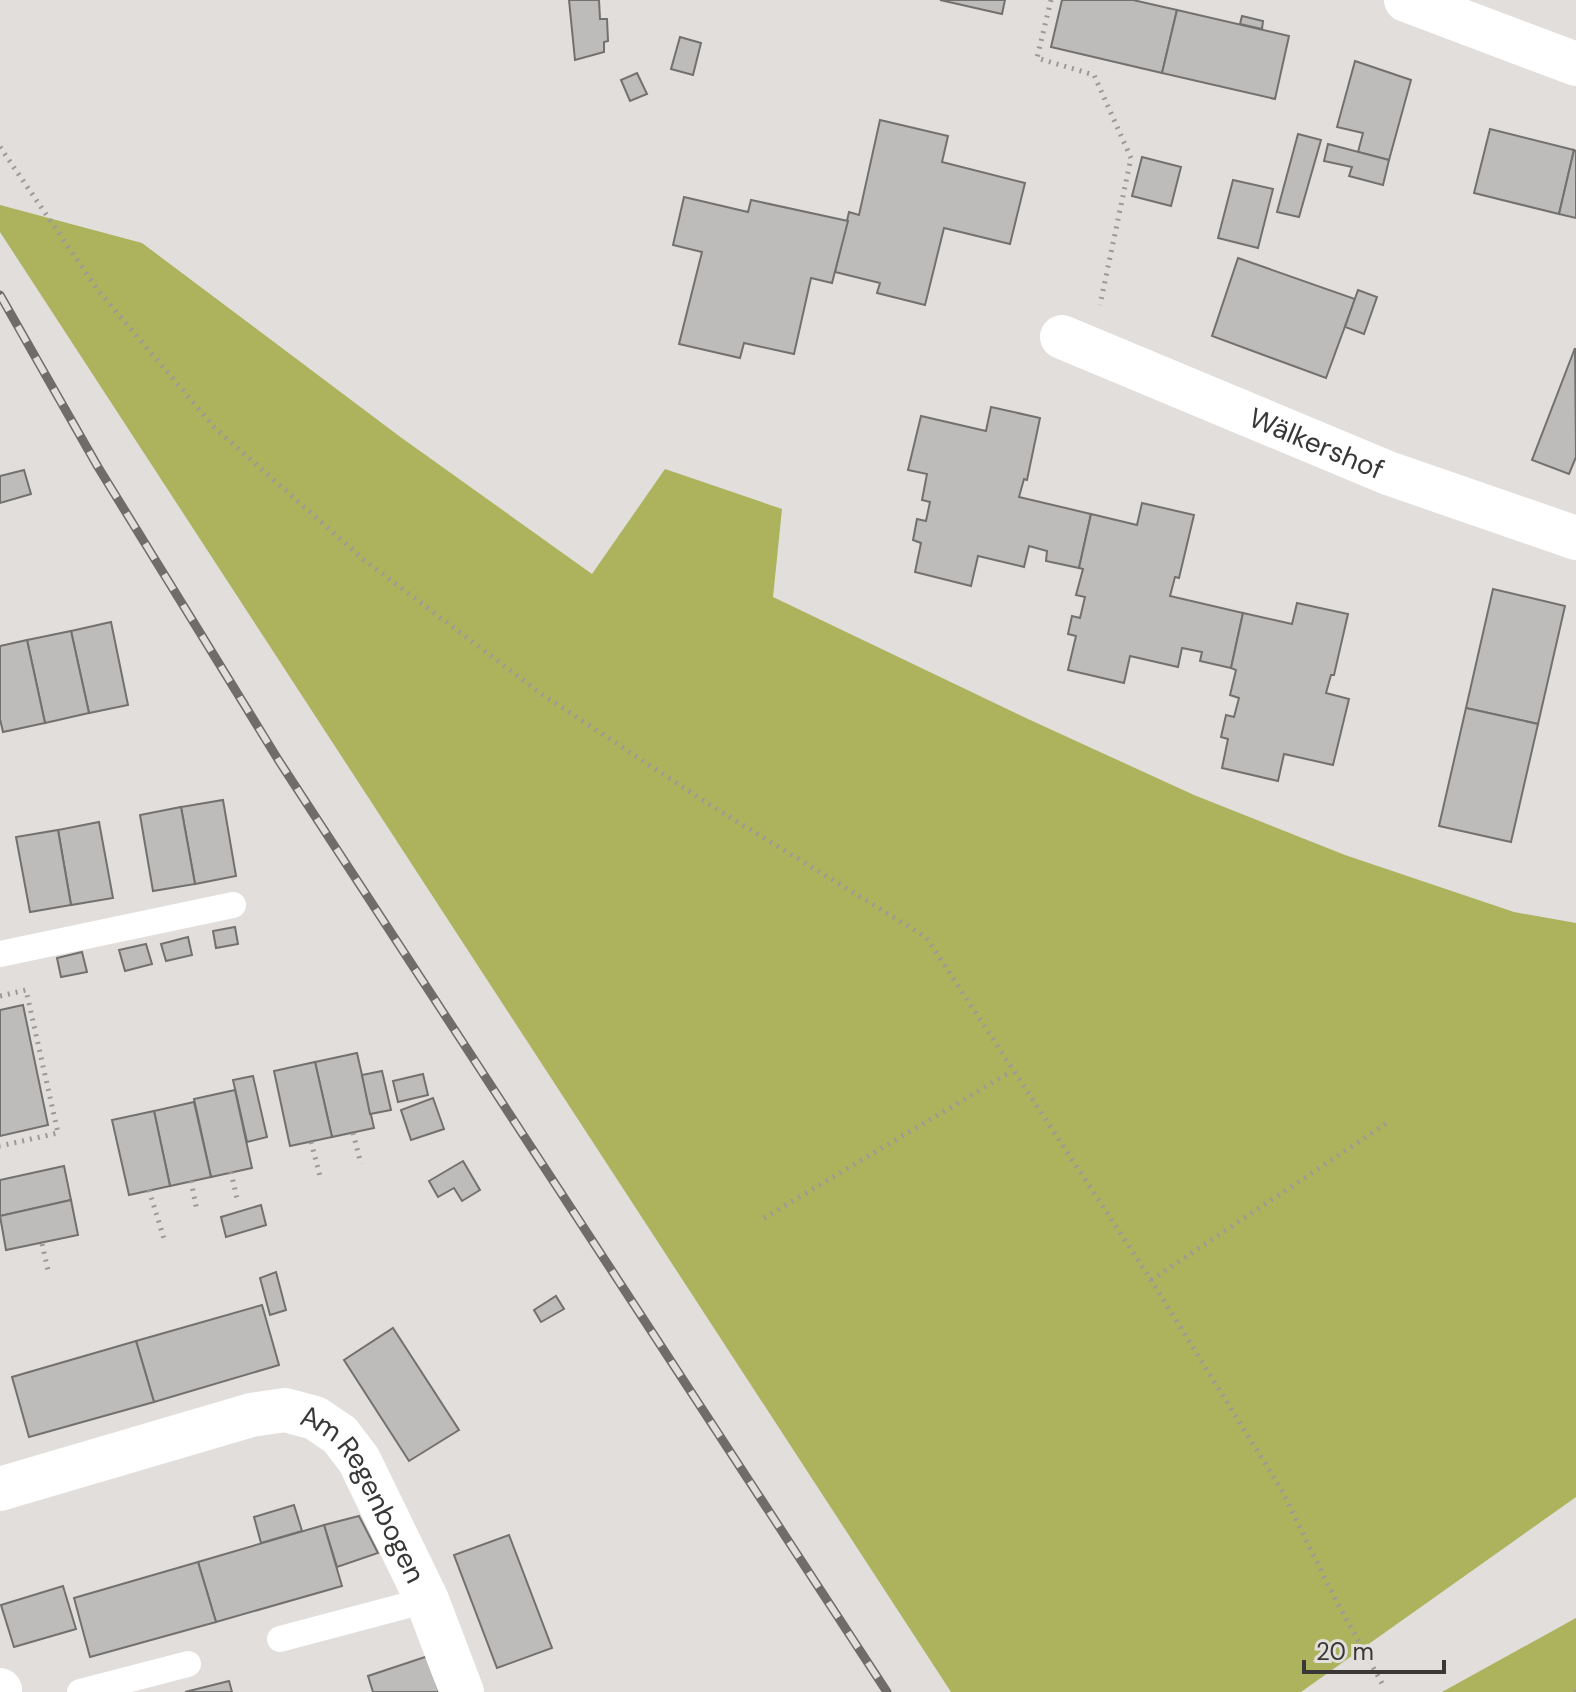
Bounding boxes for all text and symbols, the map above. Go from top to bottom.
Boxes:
street label: Wälkershof [1244,399,1390,488]
street label: Am Regenbogen [296,1396,434,1589]
scale bar [1304,1624,1444,1674]
text: 20 m [1316,1636,1374,1667]

